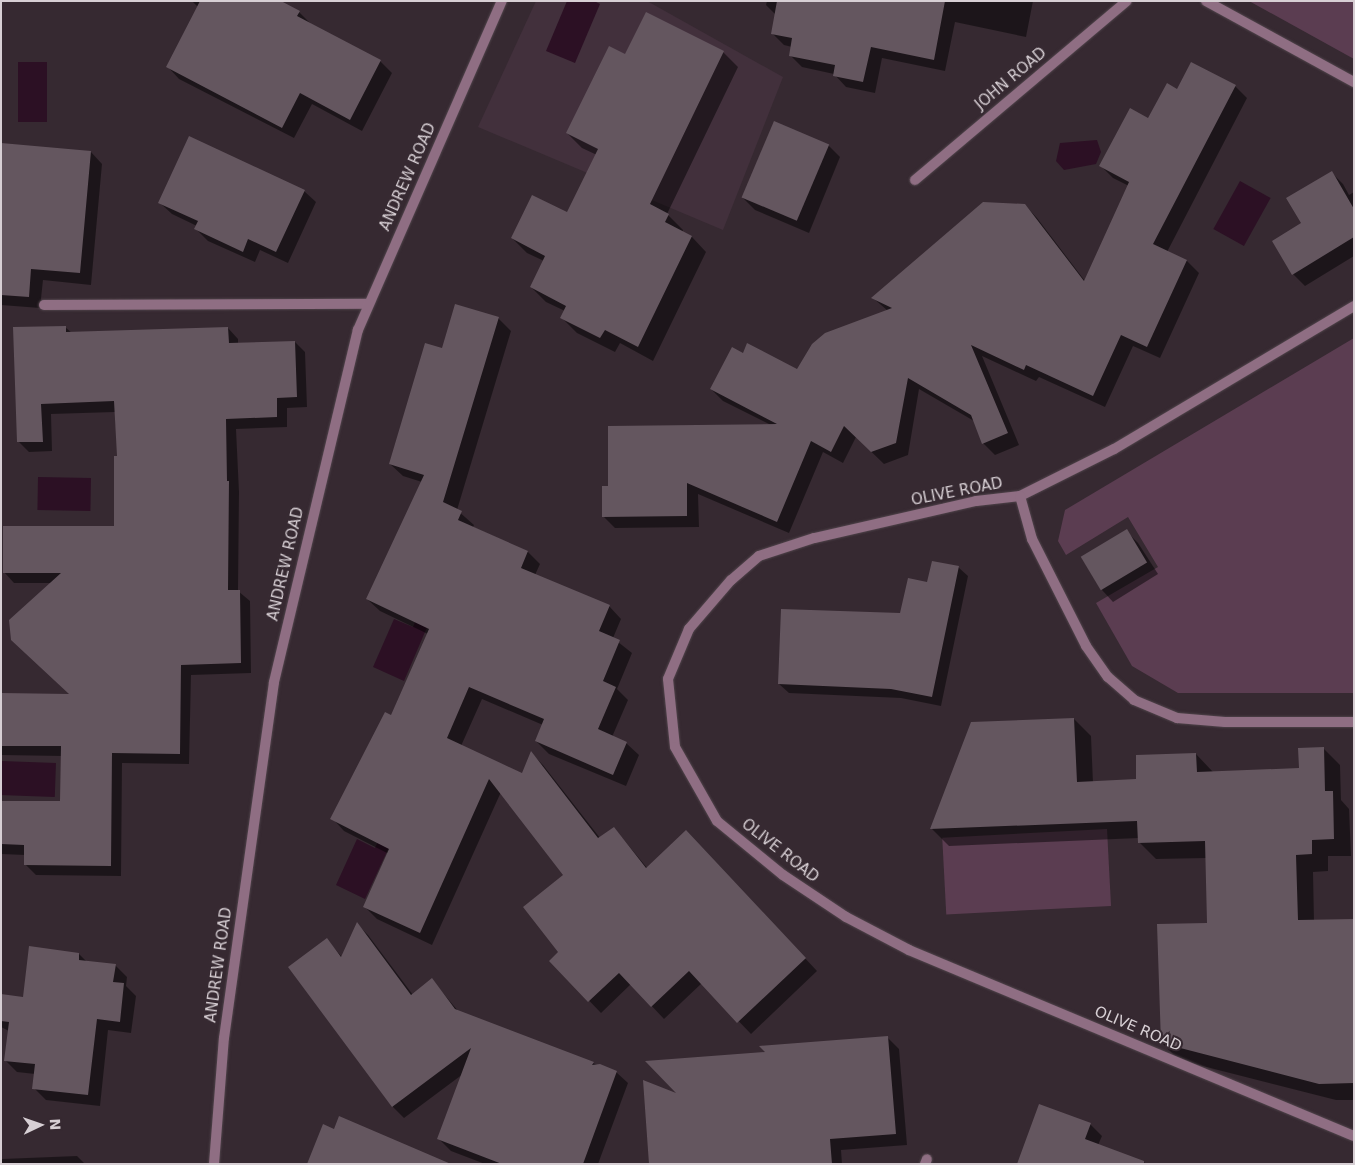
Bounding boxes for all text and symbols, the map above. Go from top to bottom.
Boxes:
street label: JOHN ROAD [972,44,1050,114]
street label: ANDREW ROAD [376,120,440,234]
street label: OLIVE ROAD [910,474,1004,510]
street label: ANDREW ROAD [264,505,308,623]
street label: OLIVE ROAD [738,815,822,887]
street label: ANDREW ROAD [202,906,236,1024]
street label: OLIVE ROAD [1092,1003,1184,1055]
north arrow [15,1100,65,1150]
text: N [47,1118,63,1130]

